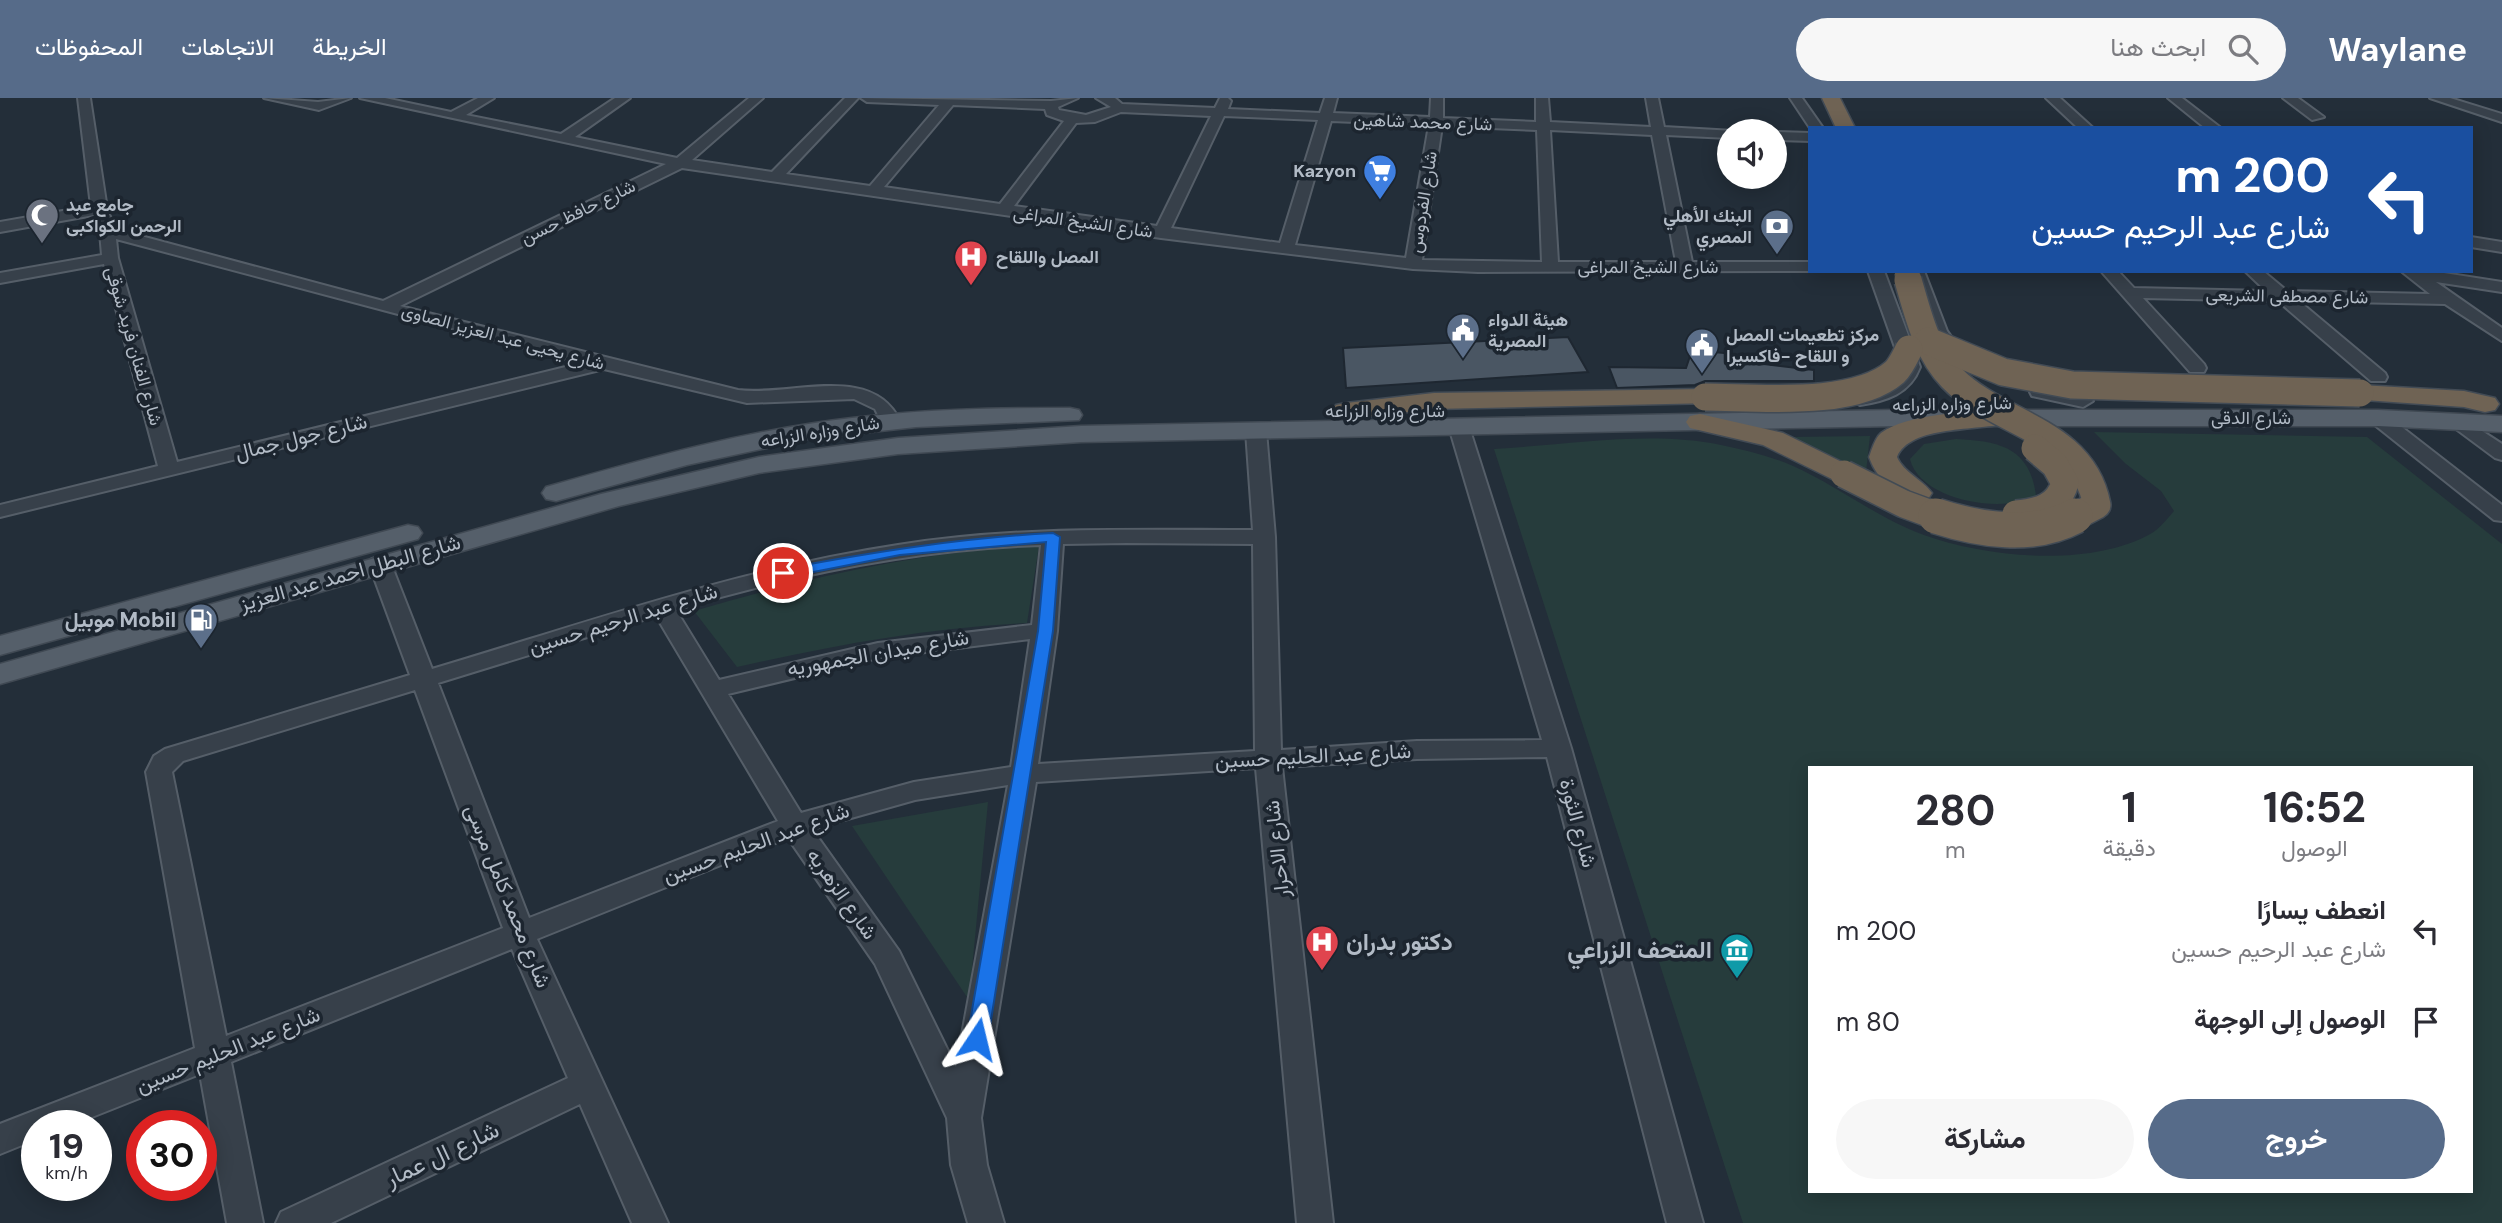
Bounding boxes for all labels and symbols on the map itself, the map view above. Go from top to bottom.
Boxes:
street label: شارع محمد شاهين [1353,108,1493,136]
street label: شارع الفردوس [1403,149,1443,255]
supermarket icon: Kazyon [1361,152,1399,201]
place label: Kazyon [1293,159,1356,183]
street label: شارع حافظ حسن [517,174,639,250]
place label: جامع عبد الرحمن الكواكبى [66,193,182,238]
mosque icon: جامع عبد الرحمن الكواكبى [23,196,61,245]
street label: شارع الشيخ المراغى [1012,200,1154,244]
place label: البنك الأهلي المصري [1663,204,1752,252]
bank icon: البنك الأهلي المصري [1758,207,1796,256]
hospital icon: المصل واللقاح [952,238,990,287]
place label: المصل واللقاح [996,245,1099,269]
street label: شارع الشيخ المراغى [1578,255,1718,279]
street label: شارع الفنان فريد شوقى [100,264,168,428]
street label: شارع مصطفى الشريعى [2205,283,2369,309]
street label: شارع يحيى عبد العزيز الصاوى [399,298,607,376]
place label: هيئة الدواء المصرية [1488,308,1568,353]
public building icon: هيئة الدواء المصرية [1444,311,1482,360]
place label: مركز تطعيمات المصل و اللقاح -فاكسيرا [1726,323,1879,368]
public building icon: مركز تطعيمات المصل و اللقاح -فاكسيرا [1683,326,1721,375]
street label: شارع وزاره الزراعه [1892,391,2012,417]
street label: شارع وزاره الزراعه [1325,399,1445,423]
street label: شارع الدقى [2211,406,2291,430]
street label: شارع جول جمال [232,407,370,467]
street label: شارع وزاره الزراعه [759,411,881,453]
street label: شارع البطل احمد عبد العزيز [235,528,464,618]
pin [753,543,813,603]
street label: شارع عبد الرحيم حسين [525,577,721,661]
fuel station icon: موبيل Mobil [182,601,220,650]
place label: موبيل Mobil [65,606,176,634]
street label: شارع ميدان الجمهوريه [785,623,971,683]
street label: شارع عبد الحليم حسين [1214,737,1412,775]
street label: شارع الثورة [1553,775,1603,871]
street label: شارع عبد الحليم حسين [659,796,853,890]
street label: شارع الاحرار [1258,799,1296,900]
street label: شارع محمد كامل مرسى [458,800,558,992]
street label: شارع الزهريه [800,843,884,945]
hospital icon: دكتور بدران [1303,923,1341,972]
place label: دكتور بدران [1346,926,1453,957]
museum icon: المتحف الزراعي [1718,931,1756,980]
place label: المتحف الزراعي [1567,934,1712,970]
street label: شارع عبد الحليم حسين [132,1000,324,1100]
position arrow [940,1002,1014,1076]
speed limit sign: 30 [126,1110,217,1201]
street label: شارع ال عمار [379,1114,504,1195]

